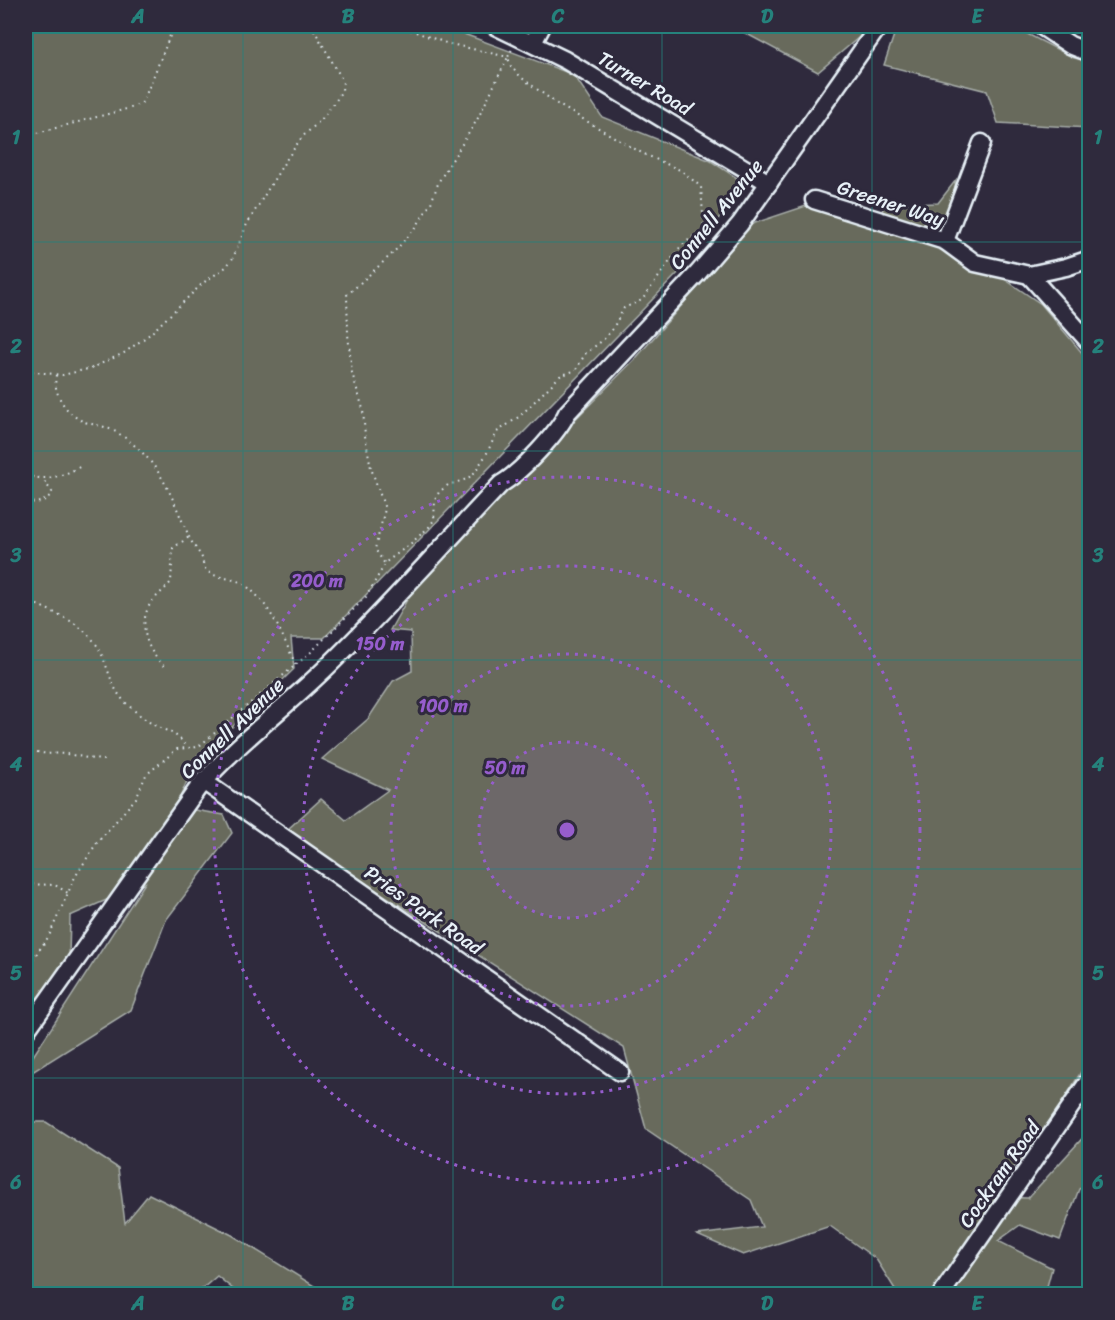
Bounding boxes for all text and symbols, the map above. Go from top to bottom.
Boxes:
text: A [130,0,145,34]
text: B [342,0,355,34]
text: C [551,0,565,34]
text: D [761,0,774,34]
text: E [971,0,984,34]
street label: Turner Road [591,41,700,126]
text: 1 [12,120,21,155]
text: 1 [1094,120,1103,155]
street label: Connell Avenue [660,151,772,278]
street label: Greener Way [833,170,950,237]
text: 2 [9,329,22,364]
text: 2 [1091,329,1104,364]
text: 3 [10,538,22,573]
text: 3 [1092,538,1104,573]
text: 200 m [290,565,343,597]
text: 150 m [356,628,404,660]
street label: Connell Avenue [172,669,293,788]
text: 100 m [419,690,468,722]
text: 4 [9,747,23,782]
text: 4 [1091,747,1105,782]
text: 50 m [485,752,526,784]
centre of rings [557,820,577,840]
street label: Pries Park Road [357,856,492,965]
text: 5 [10,956,22,991]
text: 5 [1092,956,1104,991]
street label: Cockram Road [949,1112,1050,1235]
text: 6 [9,1165,22,1200]
text: 6 [1091,1165,1104,1200]
text: A [130,1286,145,1320]
text: B [342,1286,355,1320]
text: C [551,1286,565,1320]
text: D [761,1286,774,1320]
text: E [971,1286,984,1320]

